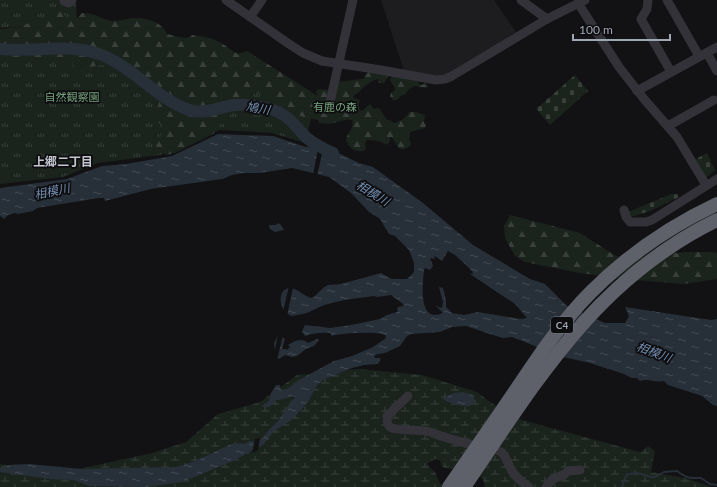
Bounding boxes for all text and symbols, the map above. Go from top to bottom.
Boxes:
scale bar [573,16,670,42]
text: 100 m [579,22,613,37]
park label: 自然観察園 [45,90,100,103]
water label: 鳩川 [245,99,273,118]
park label: 有鹿の森 [313,100,357,113]
district label: 上郷二丁目 [33,154,93,169]
water label: 相模川 [354,177,394,210]
water label: 相模川 [33,180,73,202]
road number: C4 [551,317,573,333]
water label: 相模川 [635,339,675,366]

